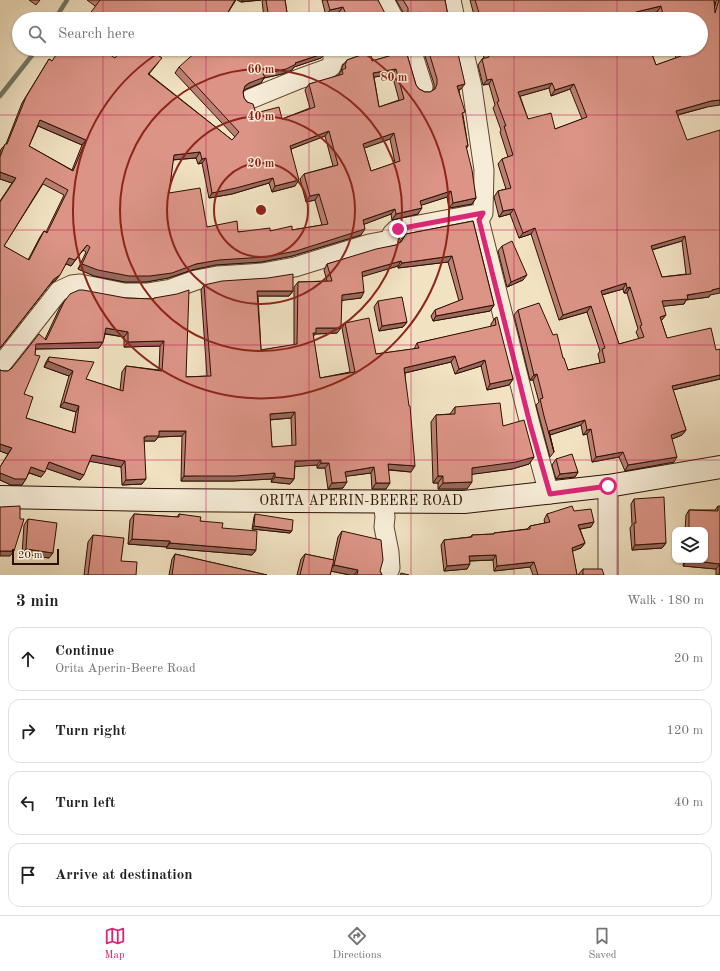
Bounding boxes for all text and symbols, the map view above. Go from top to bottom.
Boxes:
search box [12,12,708,56]
icon: search [26,23,48,45]
text: Search here [58,27,135,42]
text: 60 m [248,64,275,76]
text: 80 m [381,72,408,84]
text: 40 m [248,111,275,123]
text: 20 m [248,158,275,170]
centre of rings [254,203,268,217]
route end [389,220,407,238]
route start [599,477,617,495]
street label: ORITA APERIN-BEERE ROAD [259,494,463,508]
map controls [672,527,708,563]
button: layers [672,527,708,563]
scale bar [12,547,59,566]
text: 20 m [18,550,43,561]
text: 3 min [16,593,59,610]
text: Walk · 180 m [627,594,704,607]
text: Continue [55,644,114,659]
icon: ahead [17,648,39,670]
text: 20 m [674,652,703,665]
text: Orita Aperin-Beere Road [55,662,196,675]
icon: right [17,720,39,742]
text: Turn right [55,724,126,739]
text: 120 m [666,724,703,737]
icon: left [17,792,39,814]
text: Turn left [55,796,115,811]
text: 40 m [674,796,703,809]
icon: arrive [17,864,39,886]
text: Arrive at destination [55,868,193,883]
tab: Map [104,925,126,963]
tab: Directions [333,925,381,963]
tab: Saved [588,925,616,963]

